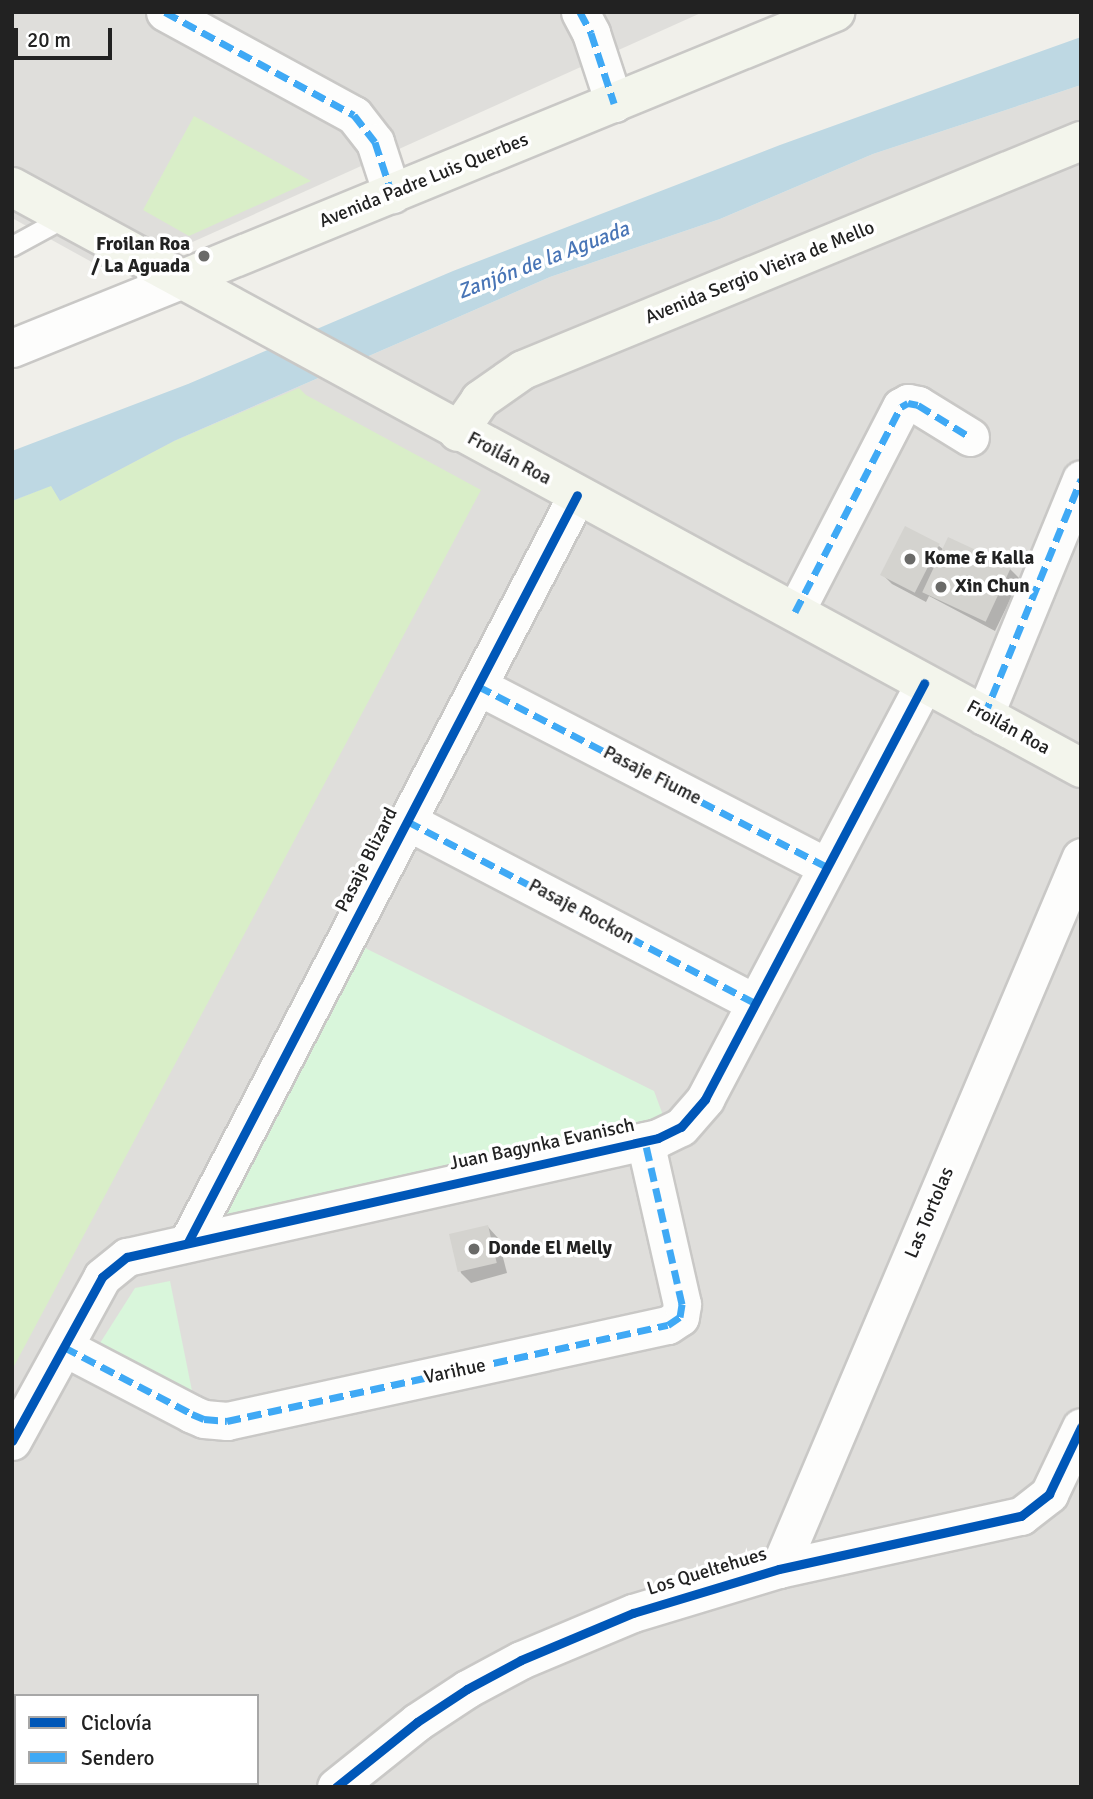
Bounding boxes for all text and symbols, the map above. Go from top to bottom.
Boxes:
scale bar [18,14,116,58]
text: 20 m [27,27,71,53]
street label: Avenida Padre Luis Querbes [316,129,532,233]
water label: Zanjón de la Aguada [454,216,632,304]
street label: Avenida Sergio Vieira de Mello [642,216,878,330]
place label: Froilan Roa / La Aguada [91,234,190,278]
marker: Froilan Roa / La Aguada [196,248,212,264]
street label: Froilán Roa [463,427,555,491]
place label: Kome & Kalla [924,548,1034,570]
marker: Kome & Kalla [902,551,918,567]
place label: Xin Chun [955,576,1030,598]
marker: Xin Chun [933,579,949,595]
street label: Froilán Roa [962,696,1054,760]
street label: Pasaje Fiume [599,742,705,810]
street label: Pasaje Blizard [331,804,403,916]
street label: Pasaje Rockon [524,875,638,949]
street label: Juan Bagynka Evanisch [447,1114,637,1176]
street label: Las Tortolas [901,1164,959,1262]
place label: Donde El Melly [488,1238,612,1260]
marker: Donde El Melly [466,1241,482,1257]
street label: Varihue [422,1354,488,1390]
street label: Los Queltehues [644,1543,770,1601]
legend [14,1694,259,1785]
text: Ciclovía [81,1710,152,1736]
text: Sendero [81,1745,155,1771]

